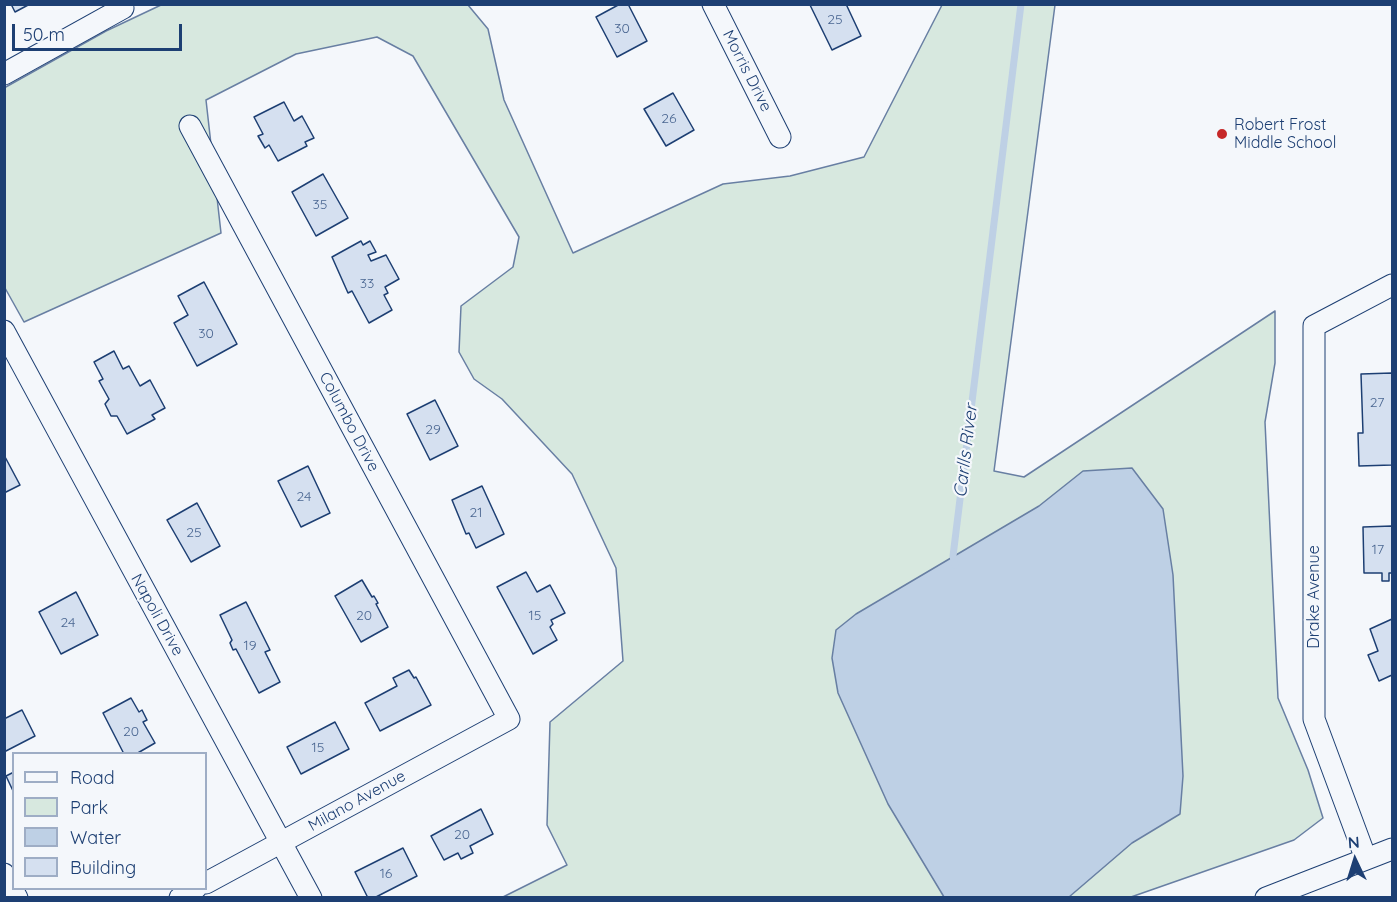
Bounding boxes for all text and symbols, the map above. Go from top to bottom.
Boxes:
scale bar [15,12,184,50]
house number: 25 [827,12,843,28]
house number: 30 [614,21,630,37]
text: 50 m [23,23,65,46]
street label: Morris Drive [718,27,776,115]
house number: 26 [661,111,677,127]
place label: Robert Frost Middle School [1234,115,1336,153]
marker: Robert Frost Middle School [1215,127,1229,141]
house number: 35 [313,197,327,213]
house number: 33 [360,276,374,292]
house number: 30 [198,326,214,342]
street label: Columbo Drive [315,369,383,475]
house number: 27 [1370,395,1384,411]
water label: Carlls River [950,403,982,499]
house number: 29 [425,422,441,438]
house number: 24 [297,489,311,505]
house number: 21 [470,505,482,521]
house number: 25 [186,525,202,541]
house number: 17 [1372,542,1384,558]
street label: Drake Avenue [1304,545,1324,649]
street label: Napoli Drive [127,571,187,659]
house number: 20 [356,608,372,624]
house number: 15 [529,608,541,624]
house number: 24 [61,615,75,631]
house number: 19 [244,638,256,654]
house number: 20 [123,724,139,740]
house number: 15 [312,740,324,756]
legend [12,752,207,890]
text: Road [70,766,115,789]
street label: Milano Avenue [305,766,409,836]
text: Park [70,796,108,819]
text: Water [70,826,121,849]
house number: 20 [454,827,470,843]
north arrow [1325,830,1385,890]
text: N [1347,832,1360,852]
text: Building [70,856,136,879]
house number: 16 [380,866,392,882]

